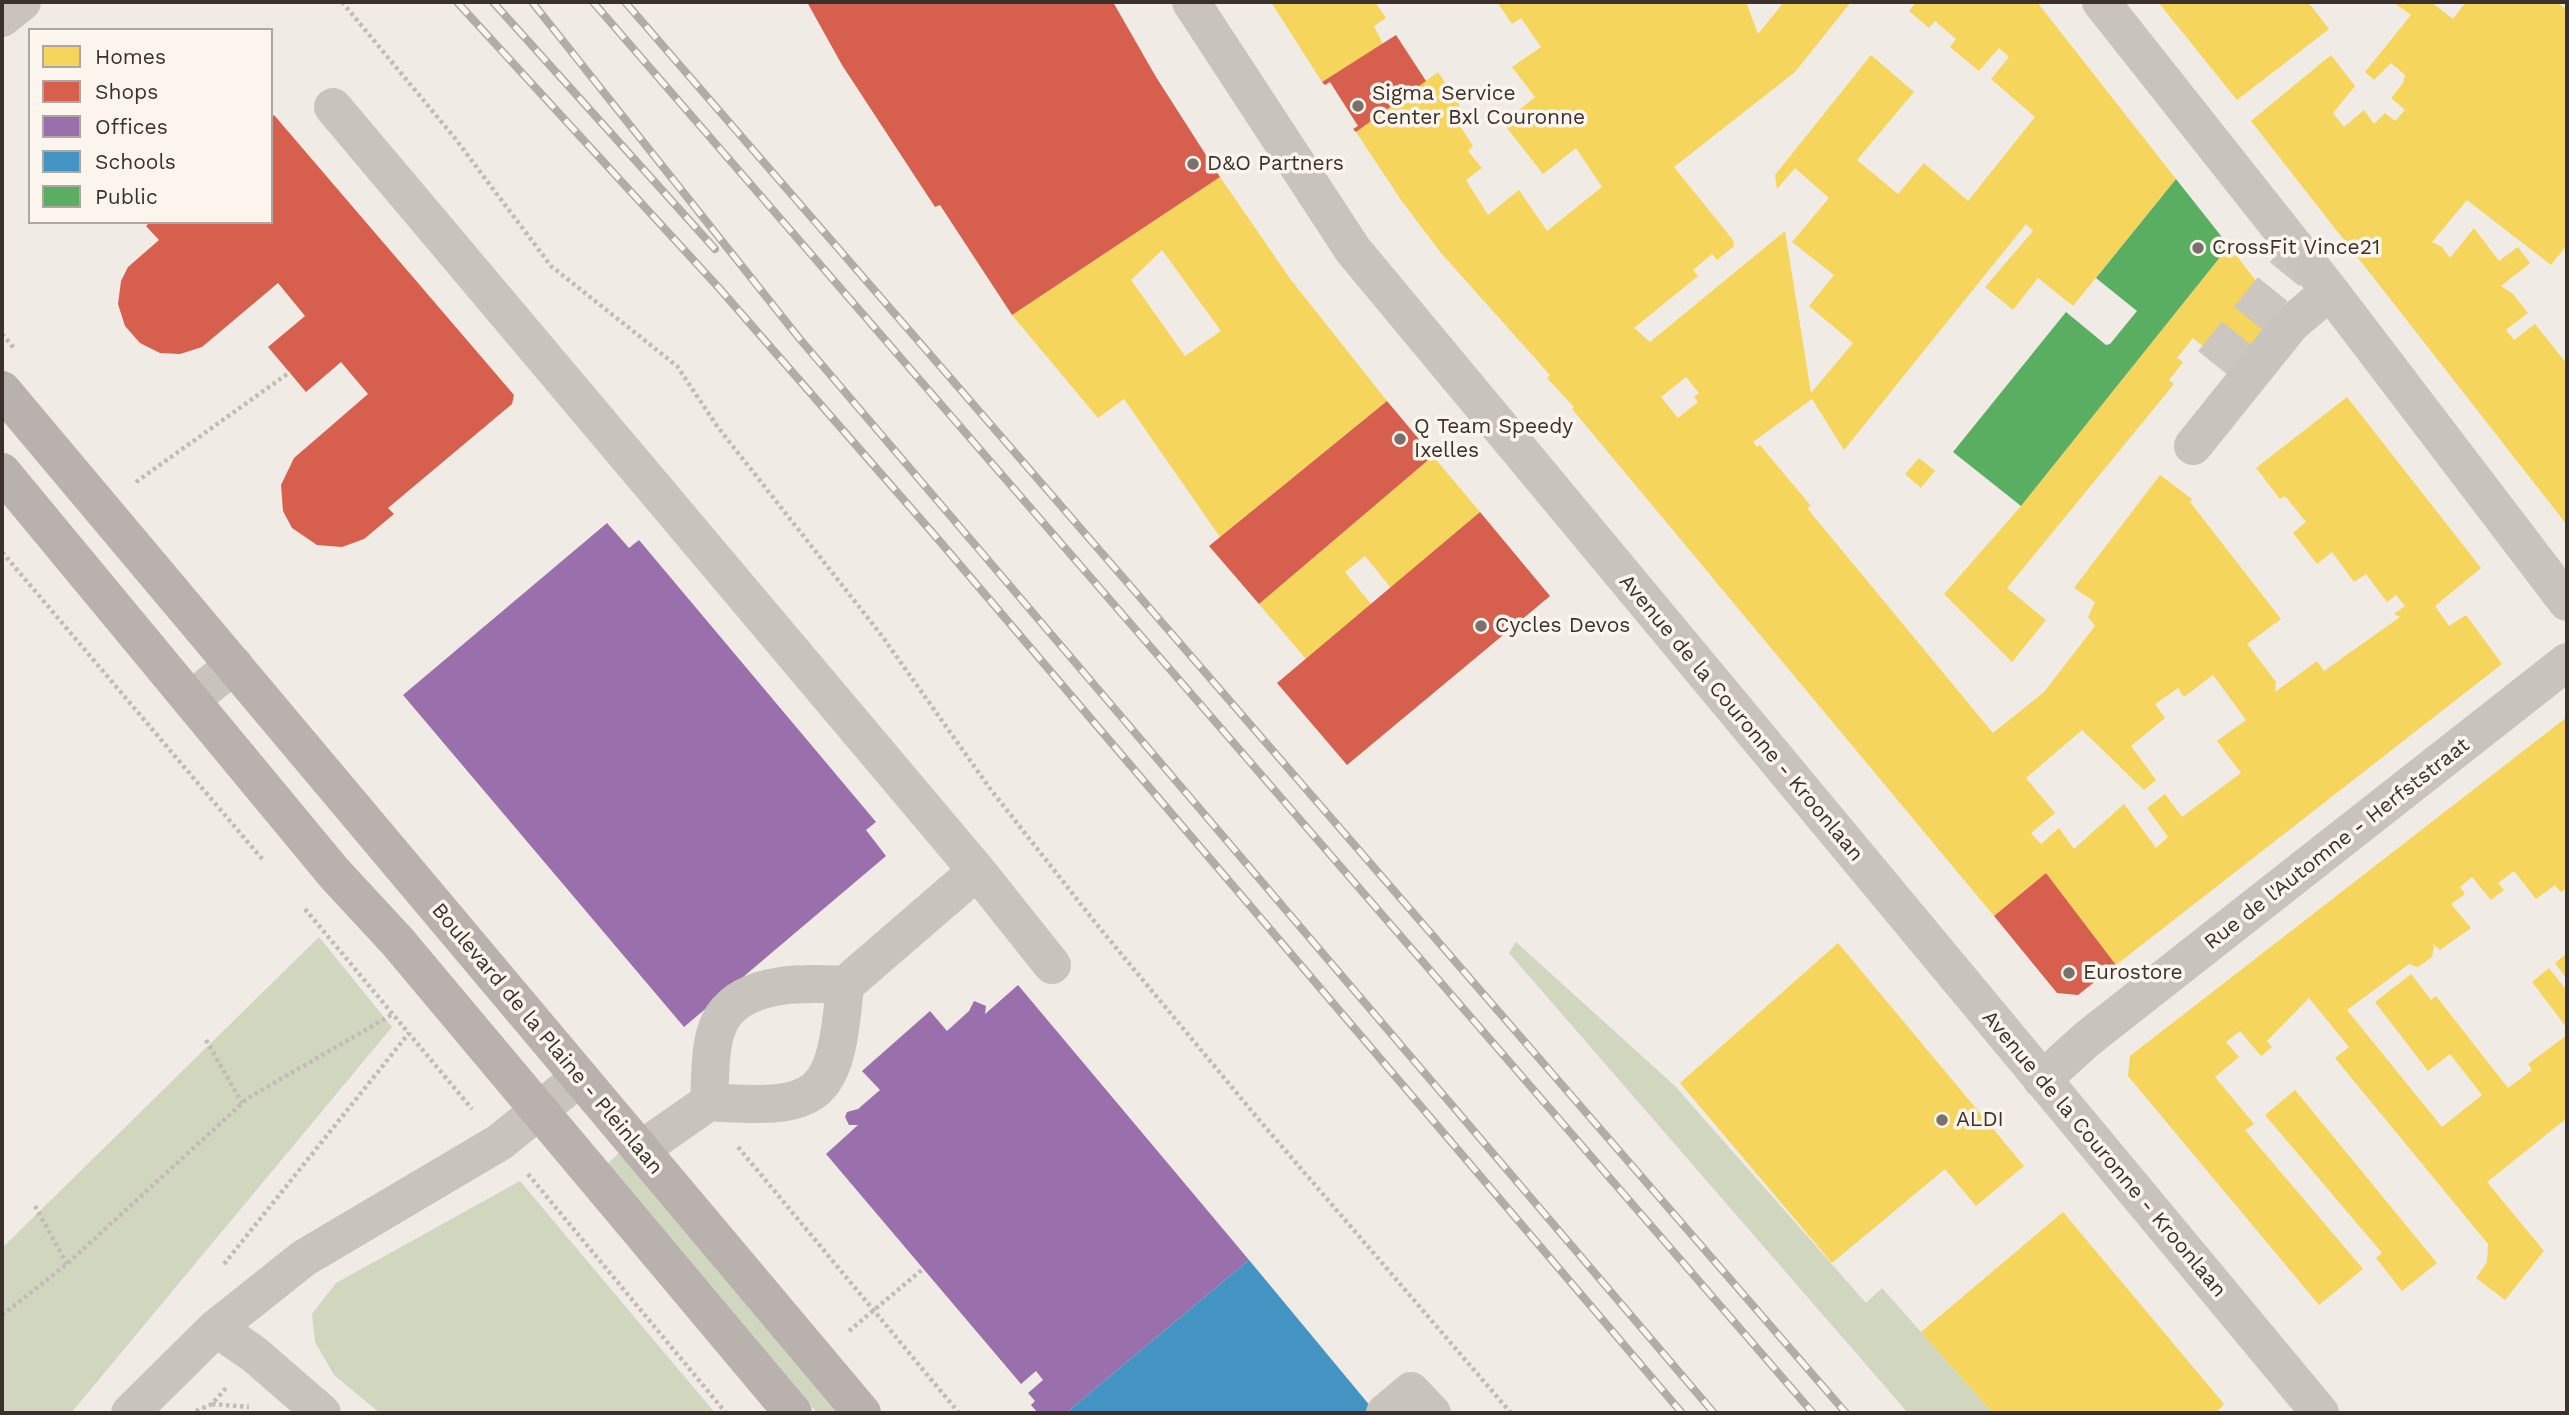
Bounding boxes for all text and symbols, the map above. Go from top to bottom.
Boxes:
legend [28,28,273,224]
text: Homes [95,44,166,69]
text: Shops [95,79,158,104]
place label: Sigma Service Center Bxl Couronne [1372,81,1585,131]
marker: Sigma Service Center Bxl Couronne [1350,98,1366,114]
text: Offices [95,114,168,139]
text: Schools [95,149,176,174]
place label: D&O Partners [1207,151,1344,177]
marker: D&O Partners [1185,156,1201,172]
text: Public [95,184,158,209]
place label: CrossFit Vince21 [2212,235,2380,261]
marker: CrossFit Vince21 [2190,240,2206,256]
place label: Q Team Speedy Ixelles [1414,414,1573,464]
marker: Q Team Speedy Ixelles [1392,431,1408,447]
street label: Avenue de la Couronne - Kroonlaan [1613,569,1869,867]
place label: Cycles Devos [1495,613,1630,639]
marker: Cycles Devos [1473,618,1489,634]
street label: Rue de l'Automne - Herfststraat [2199,733,2475,955]
street label: Boulevard de la Plaine - Pleinlaan [426,898,668,1180]
place label: Eurostore [2083,960,2183,986]
marker: Eurostore [2061,965,2077,981]
street label: Avenue de la Couronne - Kroonlaan [1976,1005,2232,1303]
place label: ALDI [1956,1107,2004,1133]
marker: ALDI [1934,1112,1950,1128]

